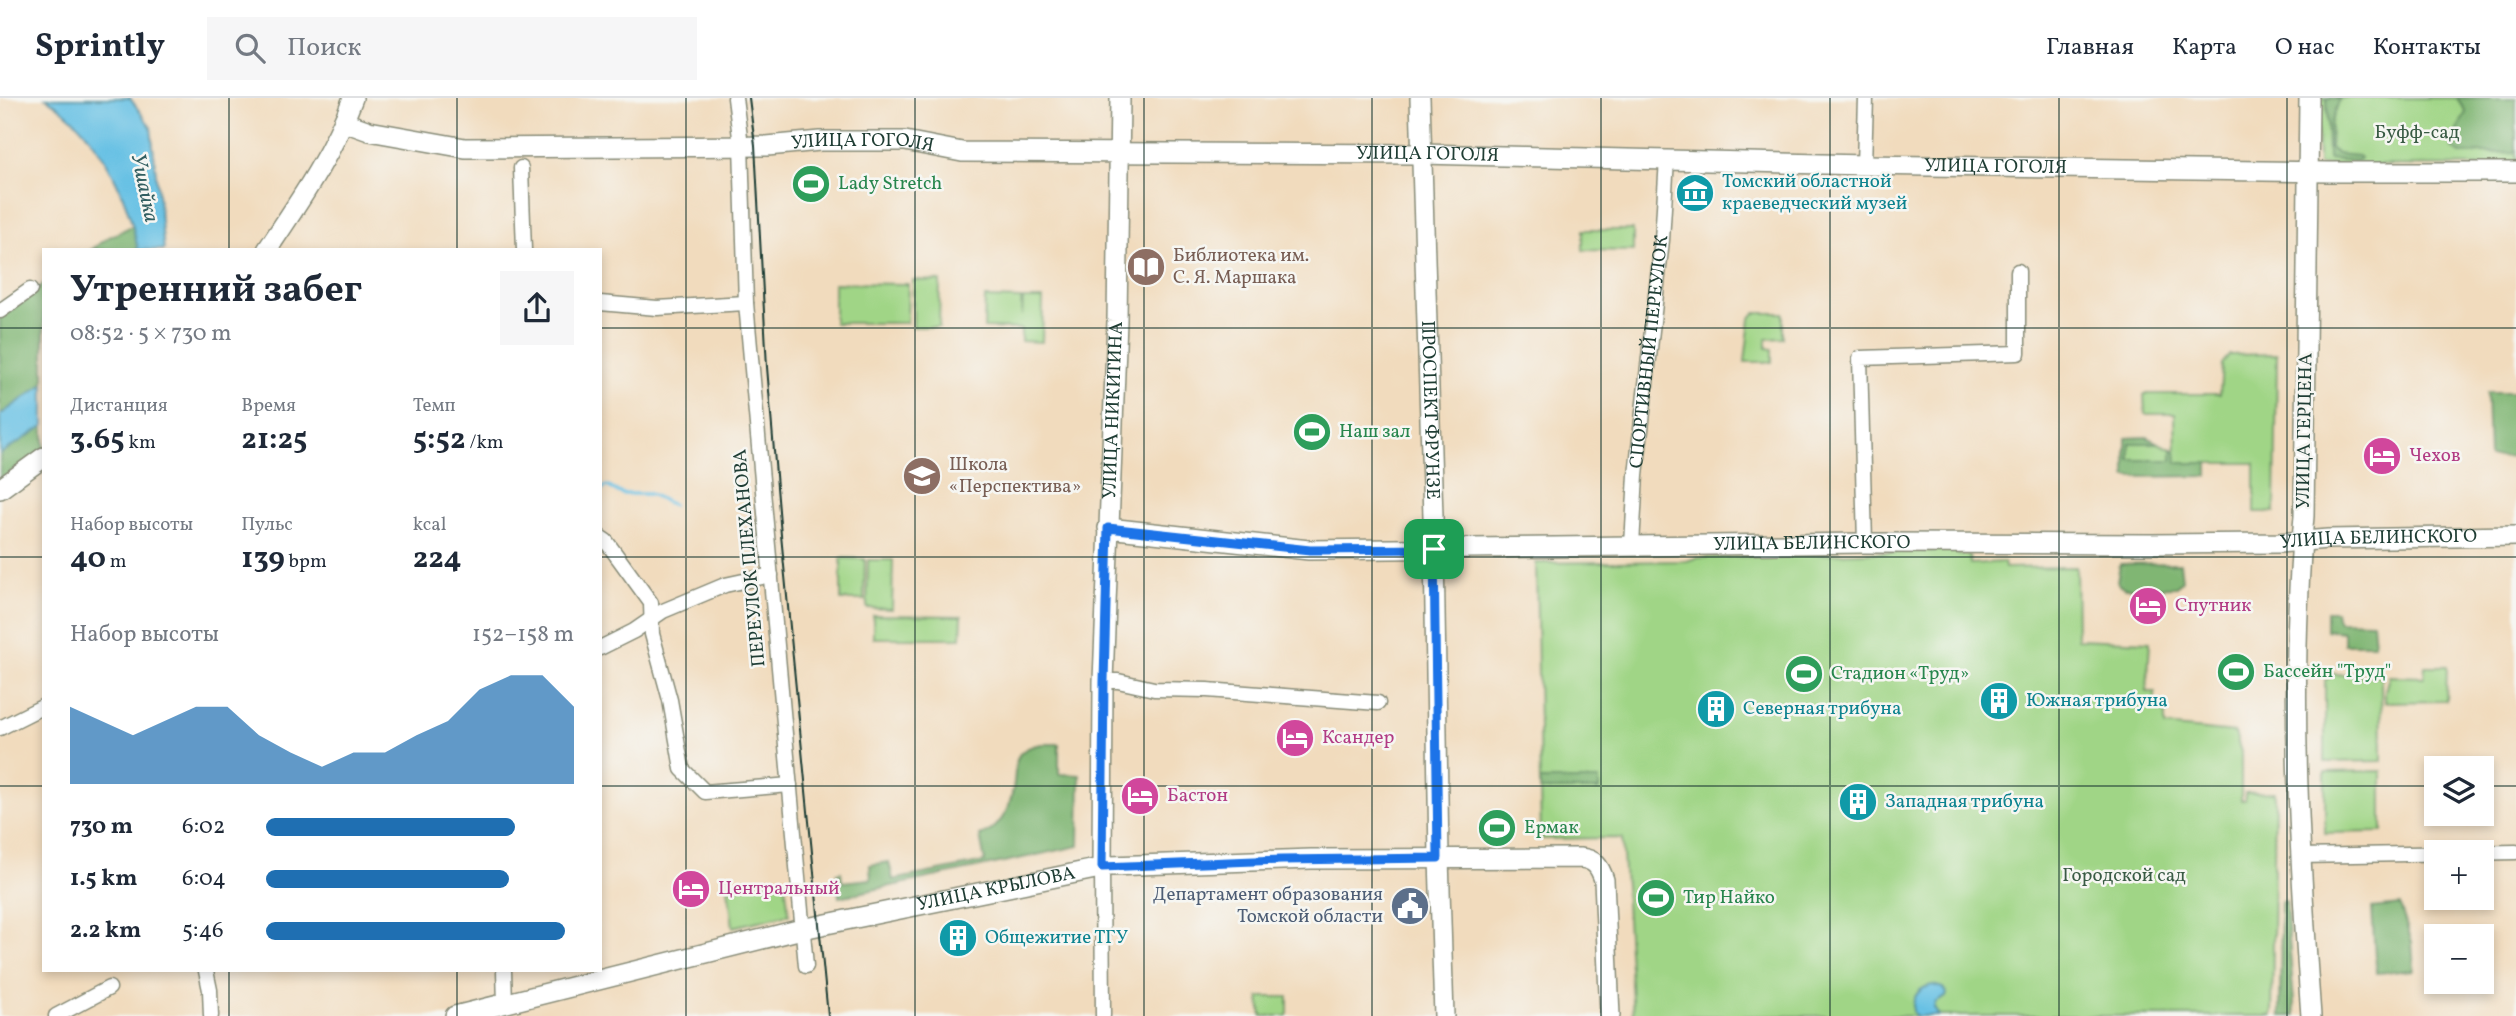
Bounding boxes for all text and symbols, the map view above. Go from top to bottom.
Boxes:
search box [207,17,697,80]
text: Sprintly [35,25,165,71]
icon: search [231,29,269,67]
text: Поиск [287,30,361,66]
text: Главная [2046,31,2134,65]
text: Карта [2172,31,2237,65]
text: О нас [2275,31,2335,65]
text: Контакты [2373,31,2481,65]
park label: Буфф-сад [2374,120,2460,146]
street label: УЛИЦА ГОГОЛЯ [790,128,936,159]
street label: УЛИЦА ГОГОЛЯ [1356,141,1499,169]
water label: Ушайка [123,151,165,225]
street label: УЛИЦА ГОГОЛЯ [1924,153,2067,181]
sports icon: Lady Stretch [790,163,832,205]
place label: Томский областной краеведческий музей [1722,169,1907,217]
place label: Lady Stretch [838,171,942,197]
museum icon: Томский областной краеведческий музей [1674,172,1716,214]
street label: СПОРТИВНЫЙ ПЕРЕУЛОК [1624,234,1675,470]
place label: Библиотека им. С. Я. Маршака [1173,243,1309,291]
library icon: Библиотека им. С. Я. Маршака [1125,246,1167,288]
text: Утренний забег [70,265,362,318]
button: share [500,271,574,345]
text: 08:52 · 5 × 730 m [70,318,232,350]
street label: ПРОСПЕКТ ФРУНЗЕ [1414,320,1445,500]
street label: УЛИЦА НИКИТИНА [1097,321,1130,499]
street label: УЛИЦА ГЕРЦЕНА [2291,353,2319,509]
text: Дистанция [70,393,168,419]
text: Время [241,393,296,419]
text: Темп [413,393,456,419]
sports icon: Наш зал [1291,411,1333,453]
text: 3.65 [70,419,125,461]
text: 21:25 [241,419,308,461]
text: 5:52 [413,419,466,461]
place label: Наш зал [1339,419,1410,445]
text: km [125,430,156,456]
text: /km [466,430,504,456]
hotel icon: Чехов [2361,435,2403,477]
place label: Чехов [2409,443,2461,469]
street label: ПЕРЕУЛОК ПЛЕХАНОВА [728,448,772,668]
place label: Школа «Перспектива» [949,452,1081,500]
school or university icon: Школа «Перспектива» [901,455,943,497]
text: Набор высоты [70,512,193,538]
text: Пульс [241,512,293,538]
text: kcal [413,512,446,538]
pin [1404,519,1464,579]
street label: УЛИЦА БЕЛИНСКОГО [2279,524,2477,556]
icon: arrive [1415,530,1453,568]
street label: УЛИЦА БЕЛИНСКОГО [1713,530,1911,558]
text: 40 [70,538,106,580]
text: 139 [241,538,285,580]
text: 224 [413,538,462,580]
text: m [106,549,127,575]
text: bpm [285,549,327,575]
hotel icon: Спутник [2127,585,2169,627]
place label: Спутник [2175,593,2251,619]
text: Набор высоты [70,619,219,651]
text: 152–158 m [472,619,574,651]
sports icon: Бассейн "Труд" [2215,651,2257,693]
sports icon: Стадион «Труд» [1783,653,1825,695]
place label: Бассейн "Труд" [2263,659,2391,685]
place label: Стадион «Труд» [1831,661,1969,687]
building icon: Южная трибуна [1978,680,2020,722]
building icon: Северная трибуна [1695,688,1737,730]
place label: Южная трибуна [2026,688,2168,714]
place label: Северная трибуна [1743,696,1901,722]
hotel icon: Ксандер [1274,717,1316,759]
place label: Ксандер [1322,725,1394,751]
map controls [2424,756,2494,994]
button: layers [2424,756,2494,826]
hotel icon: Бастон [1119,775,1161,817]
building icon: Западная трибуна [1837,781,1879,823]
place label: Бастон [1167,783,1228,809]
place label: Западная трибуна [1885,789,2044,815]
sports icon: Ермак [1476,807,1518,849]
text: 730 m [70,811,133,843]
text: 6:02 [182,811,225,843]
place label: Ермак [1524,815,1579,841]
button: + [2424,840,2494,910]
street label: УЛИЦА КРЫЛОВА [915,860,1078,918]
text: 1.5 km [70,863,137,895]
text: 6:04 [182,863,226,895]
park label: Городской сад [2062,863,2186,889]
hotel icon: Центральный [670,868,712,910]
place label: Центральный [718,876,840,902]
sports icon: Тир Найко [1635,877,1677,919]
place label: Департамент образования Томской области [1153,882,1383,930]
public building icon: Департамент образования Томской области [1389,885,1431,927]
place label: Тир Найко [1683,885,1775,911]
text: 2.2 km [70,915,141,947]
text: 5:46 [182,915,224,947]
building icon: Общежитие ТГУ [937,917,979,959]
button: − [2424,924,2494,994]
place label: Общежитие ТГУ [985,925,1128,951]

